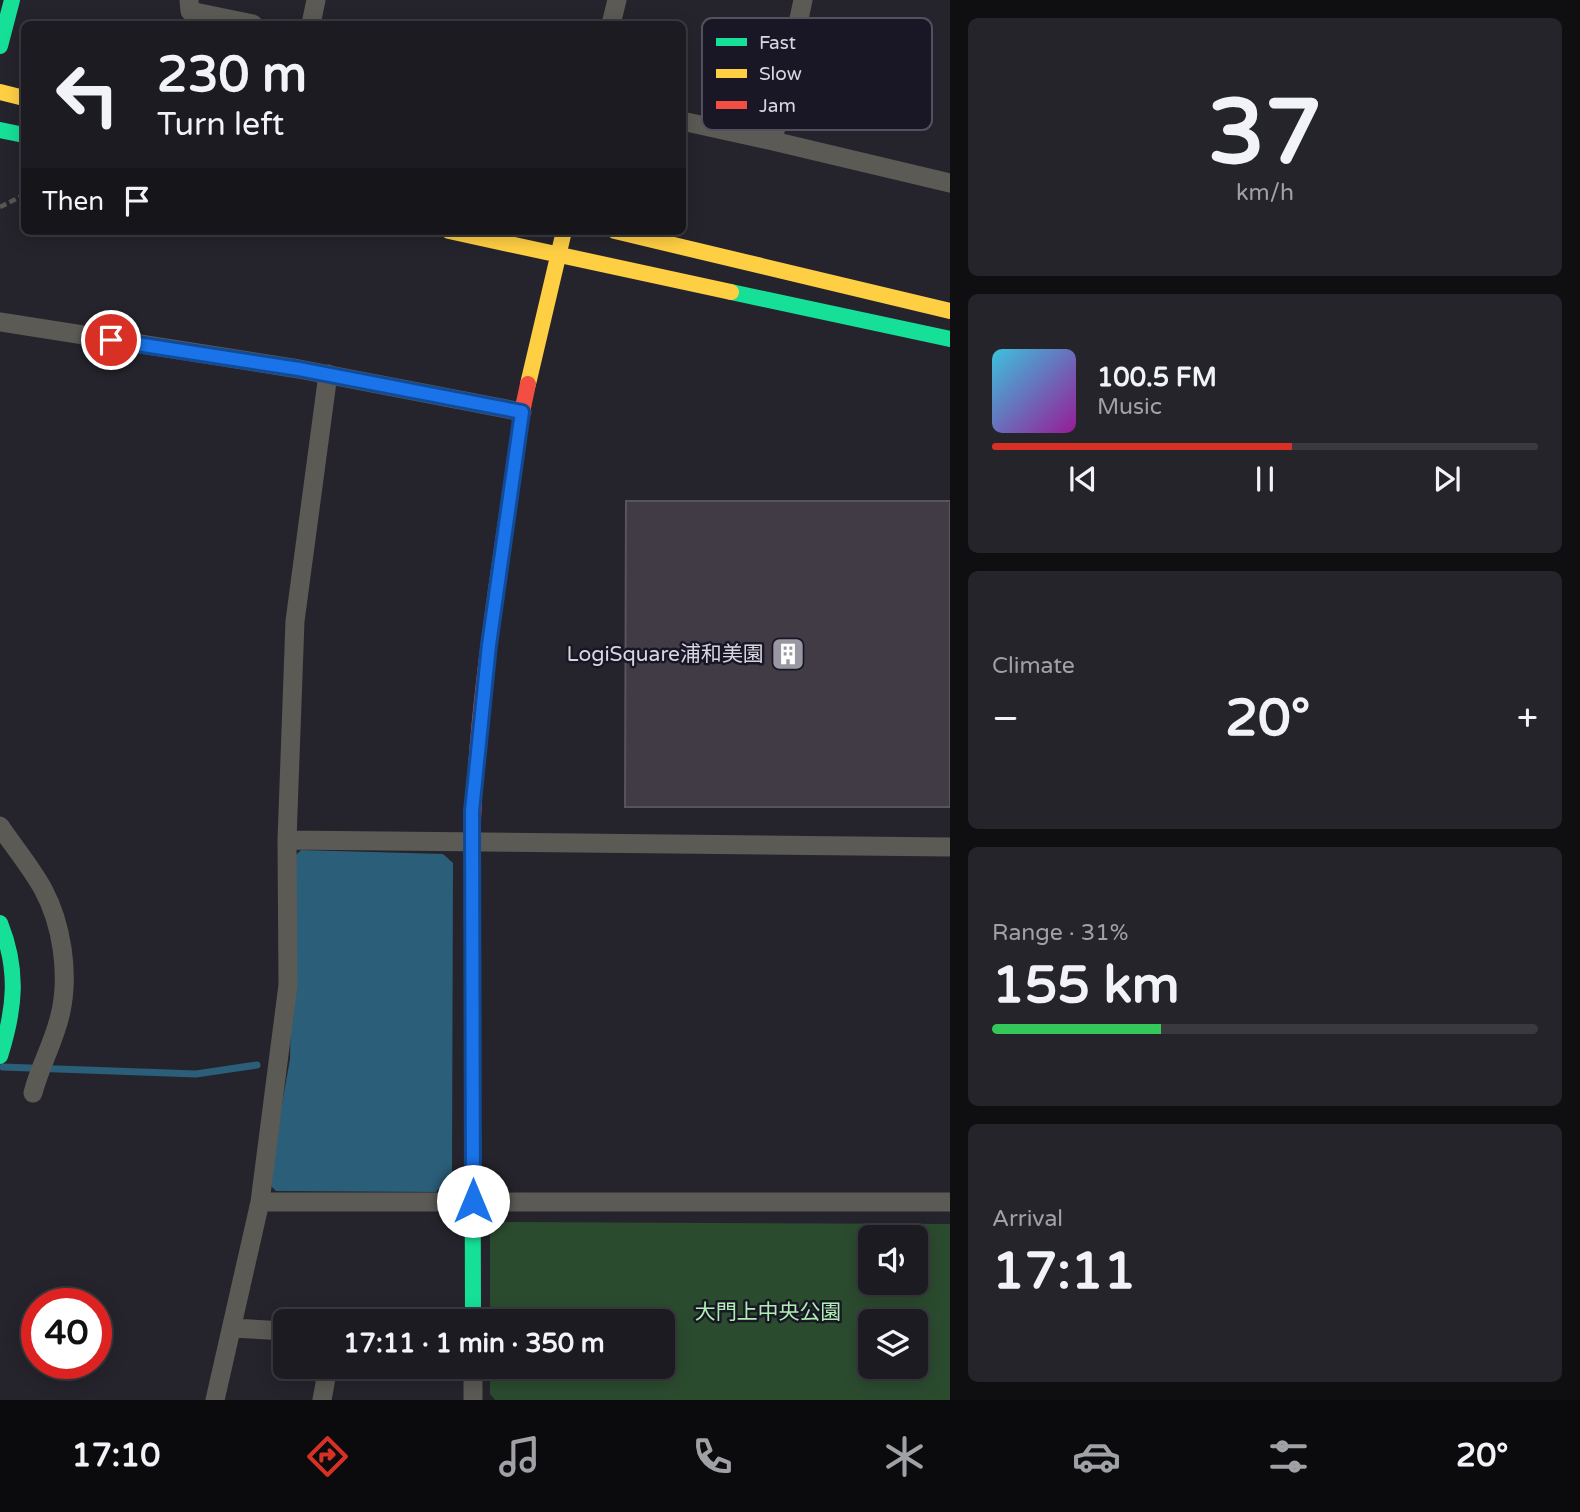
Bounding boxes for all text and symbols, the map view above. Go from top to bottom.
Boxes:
legend [702,18,932,130]
text: Fast [759,32,796,54]
text: 230 m [157,46,307,105]
icon: left [42,49,133,140]
text: Slow [759,63,802,85]
text: 37 [1208,78,1322,188]
text: Jam [759,95,796,117]
text: Turn left [157,106,284,144]
text: km/h [1236,179,1294,207]
icon: arrive [118,182,156,220]
text: Then [42,186,104,217]
pin [81,310,141,370]
icon: arrive [92,321,130,359]
text: 100.5 FM [1097,362,1217,393]
text: Music [1097,393,1162,421]
icon: previous [1064,460,1102,498]
icon: pause [1246,460,1284,498]
icon: next [1428,460,1466,498]
building icon: LogiSquare浦和美園 [769,635,807,673]
place label: LogiSquare浦和美園 [566,642,764,667]
text: Climate [992,652,1075,680]
text: 20° [1225,687,1310,750]
text: − [992,696,1019,742]
text: + [1517,696,1538,742]
text: Range · 31% [992,919,1128,947]
text: 155 km [992,954,1180,1017]
position arrow [436,1164,510,1238]
text: Arrival [992,1205,1063,1233]
map controls [858,1225,928,1379]
button: sound [858,1225,928,1295]
text: 17:11 [992,1240,1136,1303]
speed limit sign: 40 [21,1288,112,1379]
park label: 大門上中央公園 [695,1300,842,1325]
button: layers [858,1309,928,1379]
text: 17:11 · 1 min · 350 m [343,1328,605,1359]
icon: directions [303,1432,352,1481]
icon: music [495,1432,544,1481]
icon: phone [688,1432,737,1481]
icon: climate [880,1432,929,1481]
icon: car [1072,1432,1121,1481]
icon: filters [1264,1432,1313,1481]
text: 17:10 [72,1437,160,1475]
text: 20° [1456,1437,1508,1475]

